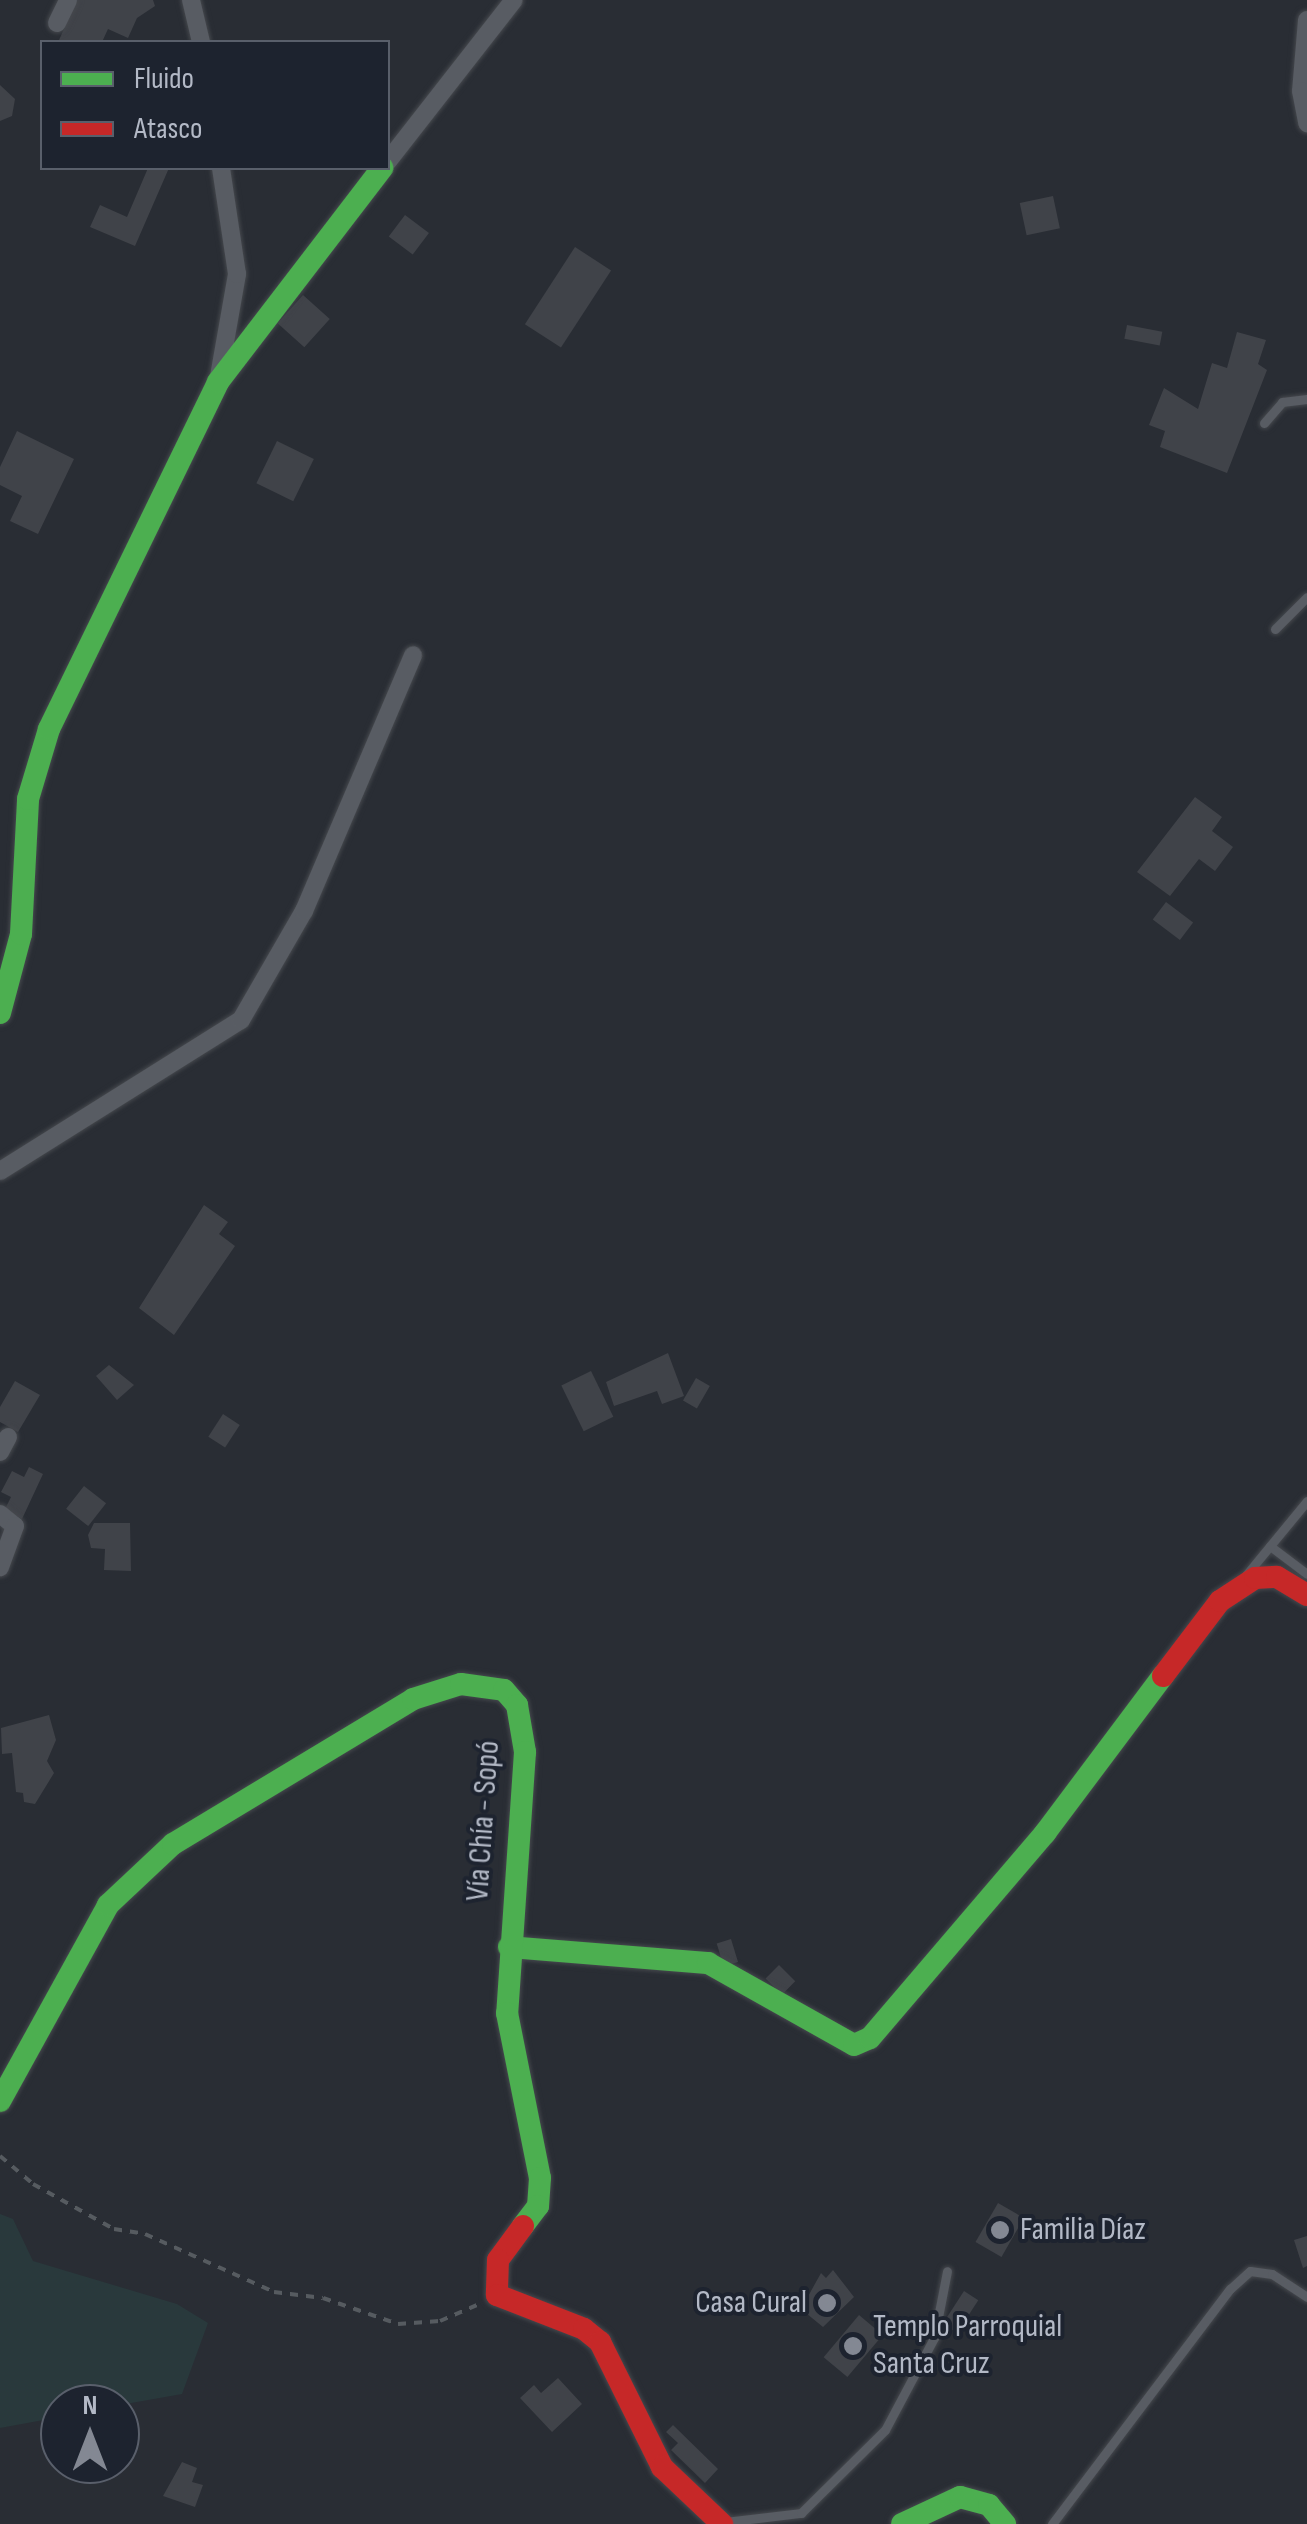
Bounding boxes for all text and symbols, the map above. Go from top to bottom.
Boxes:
legend [40,40,390,170]
text: Fluido [134,61,194,97]
text: Atasco [134,111,203,147]
street label: Vía Chía - Sopó [459,1740,509,1902]
place label: Familia Díaz [1020,2211,1146,2249]
marker: Familia Díaz [989,2219,1011,2241]
place label: Casa Cural [695,2284,807,2322]
marker: Casa Cural [816,2292,838,2314]
place label: Templo Parroquial Santa Cruz [873,2309,1062,2384]
marker: Templo Parroquial Santa Cruz [842,2335,864,2357]
north arrow [40,2384,140,2484]
text: N [83,2389,97,2422]

